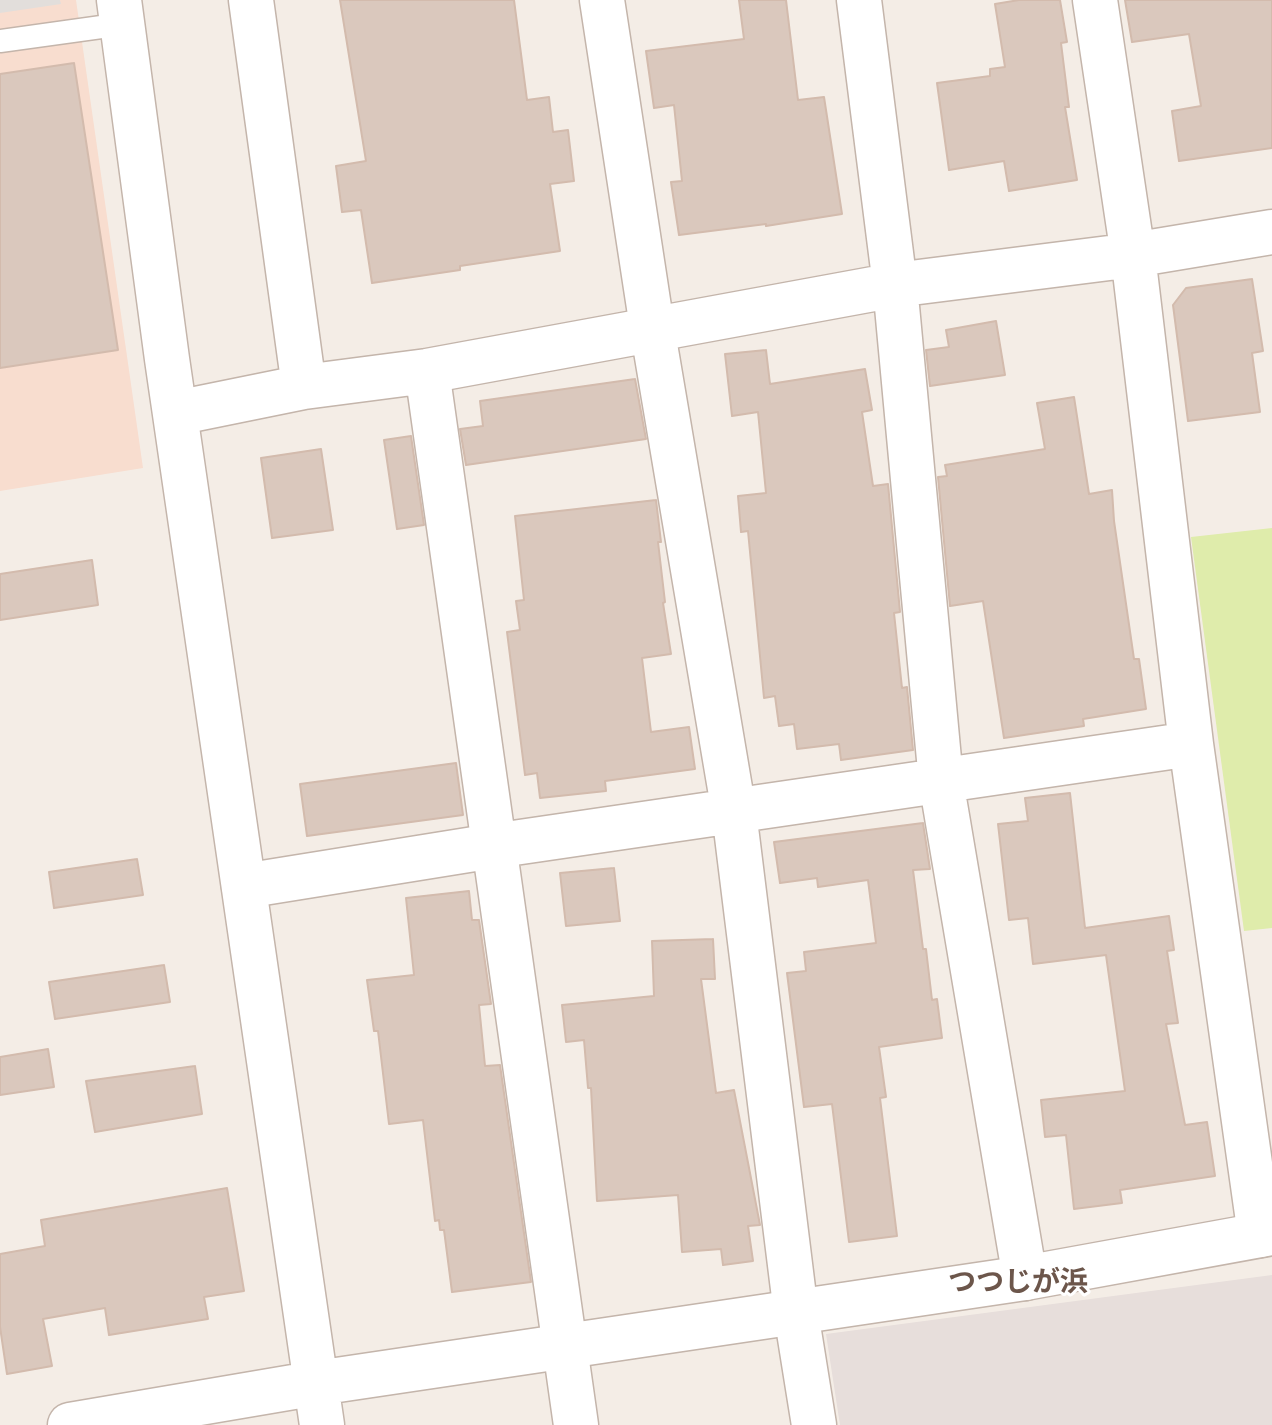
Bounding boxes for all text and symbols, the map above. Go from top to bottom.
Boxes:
district label: つつじが浜 [948,1266,1088,1300]

